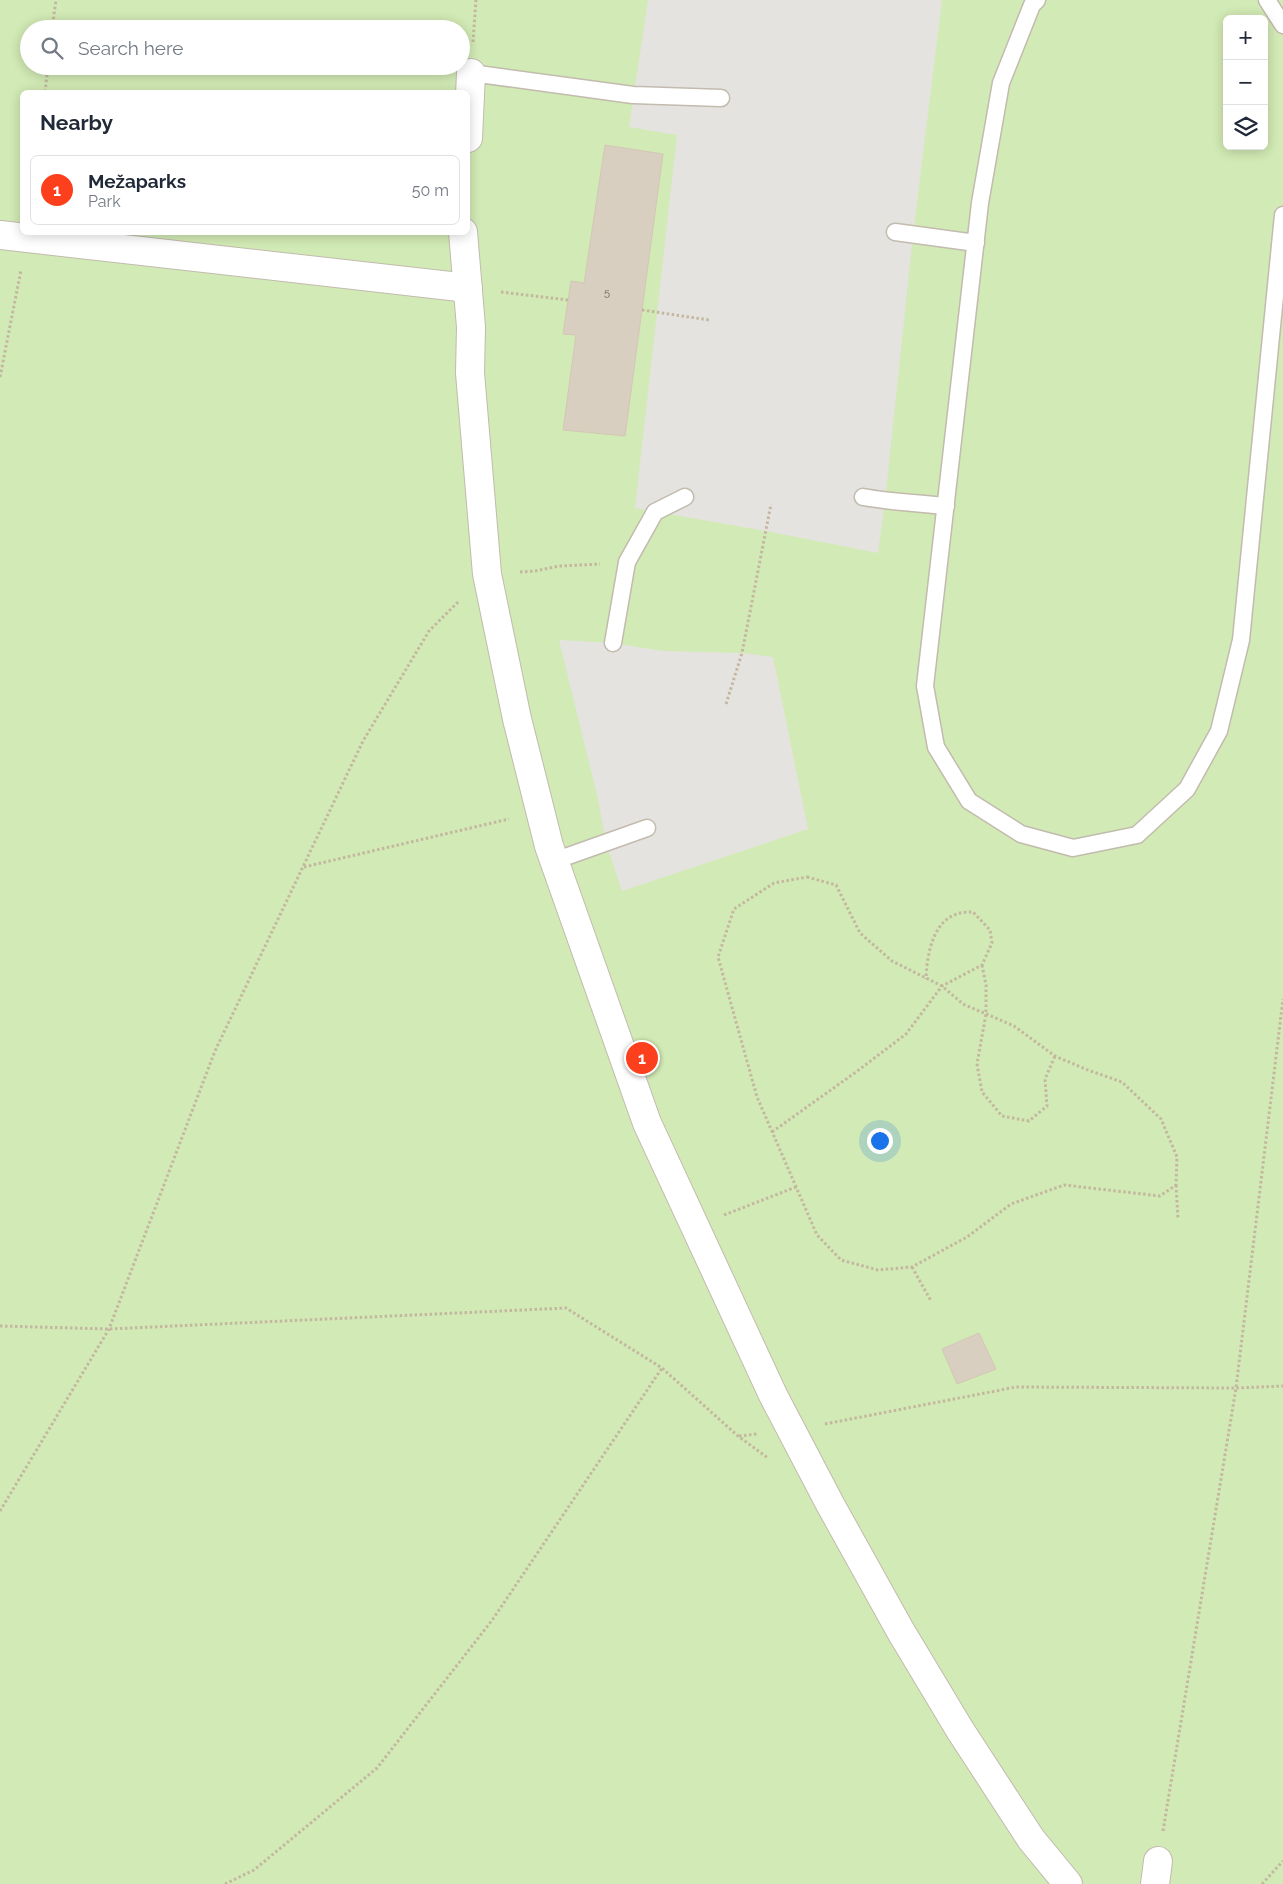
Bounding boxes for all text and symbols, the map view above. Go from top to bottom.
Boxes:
map controls [1223,15,1268,150]
button: + [1223,15,1268,60]
search box [20,20,470,75]
icon: search [38,34,66,62]
text: Search here [78,37,184,59]
button: − [1223,60,1268,105]
button: layers [1223,105,1268,150]
text: Nearby [40,110,113,135]
text: Mežaparks [88,170,186,192]
text: 1 [53,181,61,200]
text: 50 m [412,181,449,200]
text: Park [88,192,121,211]
house number: 5 [604,286,610,299]
pin: 1 [626,1039,658,1077]
your location [867,1128,893,1154]

